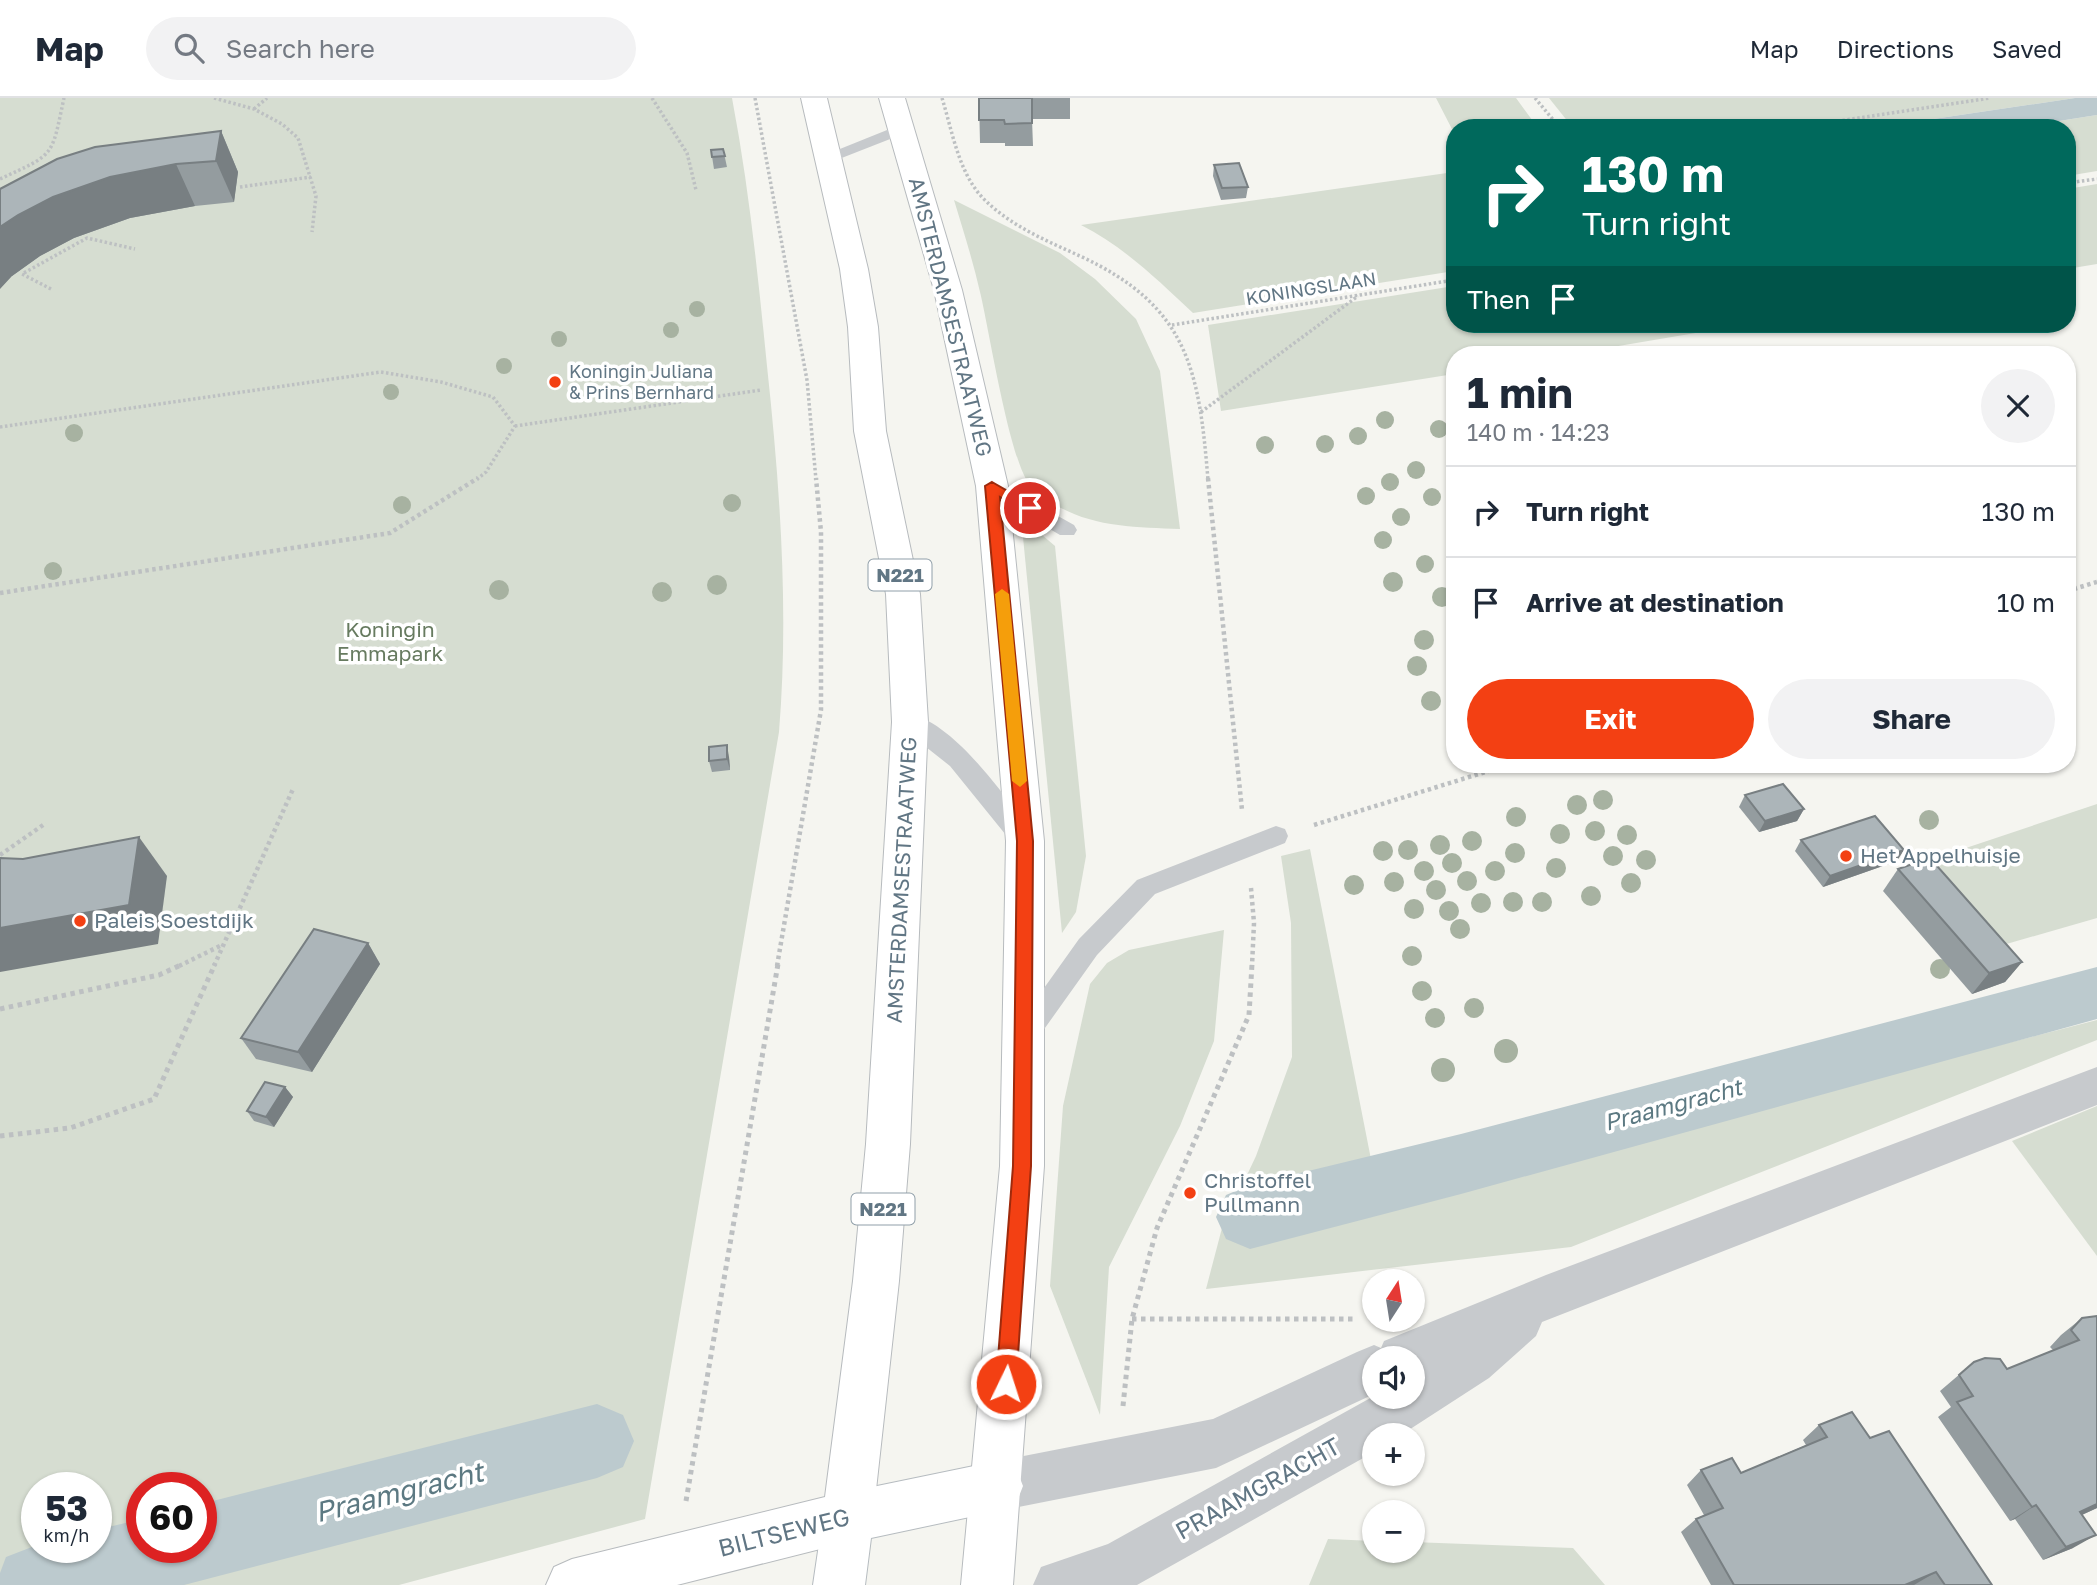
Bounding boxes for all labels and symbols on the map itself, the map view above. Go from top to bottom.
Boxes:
street label: AMSTERDAMSESTRAATWEG [904,174,998,459]
street label: KONINGSLAAN [1244,267,1378,309]
place label: Koningin Juliana & Prins Bernhard [569,360,714,403]
marker: Koningin Juliana & Prins Bernhard [547,374,563,390]
pin [1000,478,1060,538]
road number: N221 [869,560,932,590]
park label: Koningin Emmapark [337,616,443,666]
street label: AMSTERDAMSESTRAATWEG [881,736,921,1024]
place label: Het Appelhuisje [1860,842,2021,868]
marker: Het Appelhuisje [1838,848,1854,864]
place label: Paleis Soestdijk [94,907,254,933]
marker: Paleis Soestdijk [72,913,88,929]
water label: Praamgracht [1601,1072,1747,1136]
place label: Christoffel Pullmann [1204,1167,1311,1217]
marker: Christoffel Pullmann [1182,1185,1198,1201]
road number: N221 [852,1194,914,1224]
north arrow [1362,1269,1424,1332]
position arrow [969,1347,1043,1421]
street label: PRAAMGRACHT [1170,1430,1345,1545]
water label: Praamgracht [311,1454,489,1528]
speed limit sign: 60 [126,1472,217,1563]
street label: BILTSEWEG [715,1501,852,1562]

